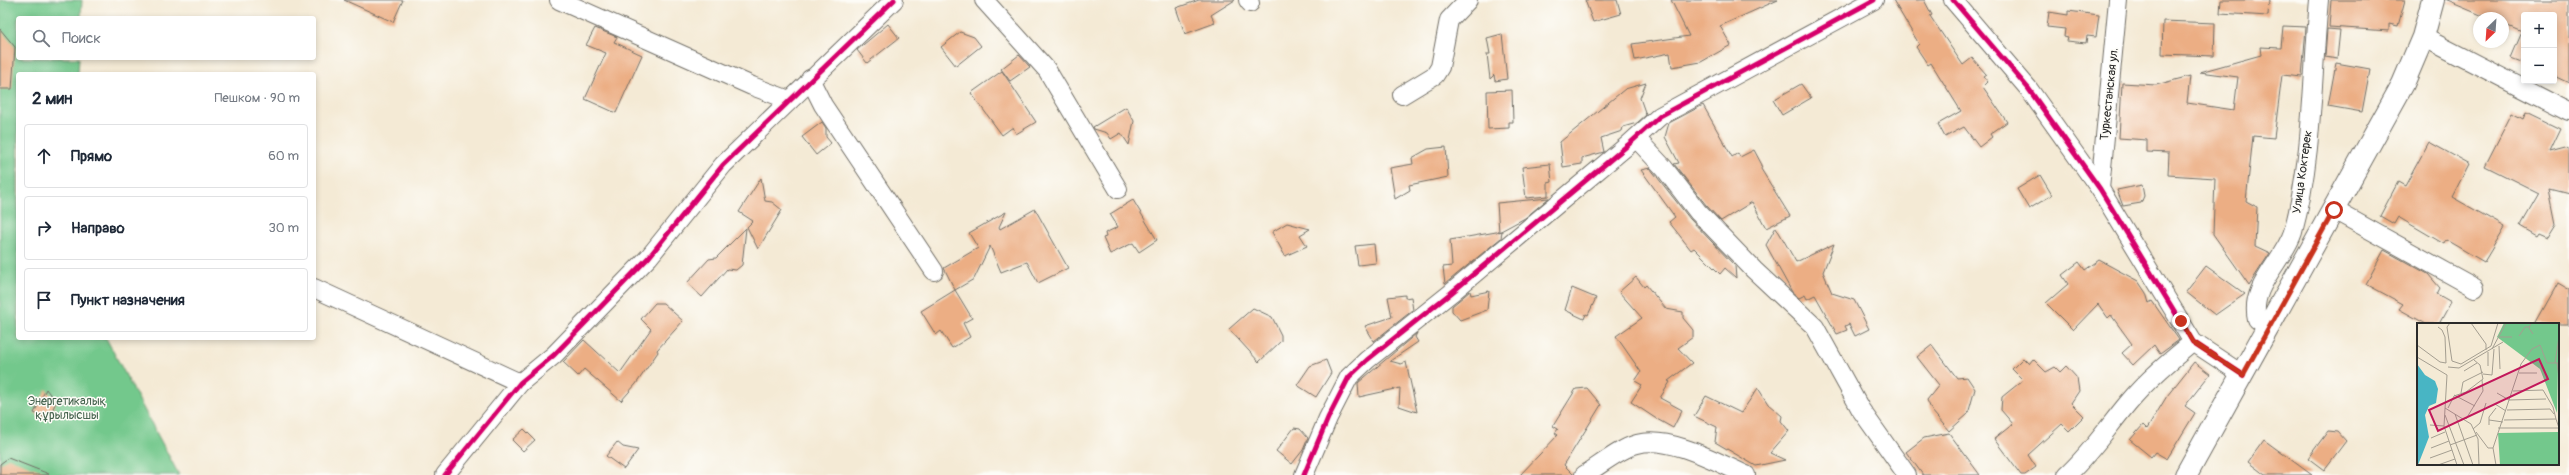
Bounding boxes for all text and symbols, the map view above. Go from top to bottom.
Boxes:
north arrow [2473,12,2509,48]
map controls [2521,12,2557,84]
button: + [2521,12,2557,48]
search box [16,16,316,60]
icon: search [30,27,52,49]
text: Поиск [62,29,101,48]
street label: Туркестанская ул. [2097,47,2122,141]
button: − [2521,48,2557,84]
text: 2 мин [32,88,72,109]
text: Пешком · 90 m [215,90,300,106]
street label: Улица Коктерек [2289,130,2316,215]
icon: ahead [33,145,55,167]
text: Прямо [71,147,112,166]
text: 60 m [268,148,299,164]
route start [2325,201,2343,219]
icon: right [33,217,55,239]
text: Направо [71,219,125,238]
text: 30 m [269,220,299,236]
icon: arrive [33,289,55,311]
text: Пункт назначения [71,291,185,310]
route end [2172,312,2190,330]
inset map [2417,323,2559,465]
park label: Энергетикалық құрылысшы [28,394,107,423]

